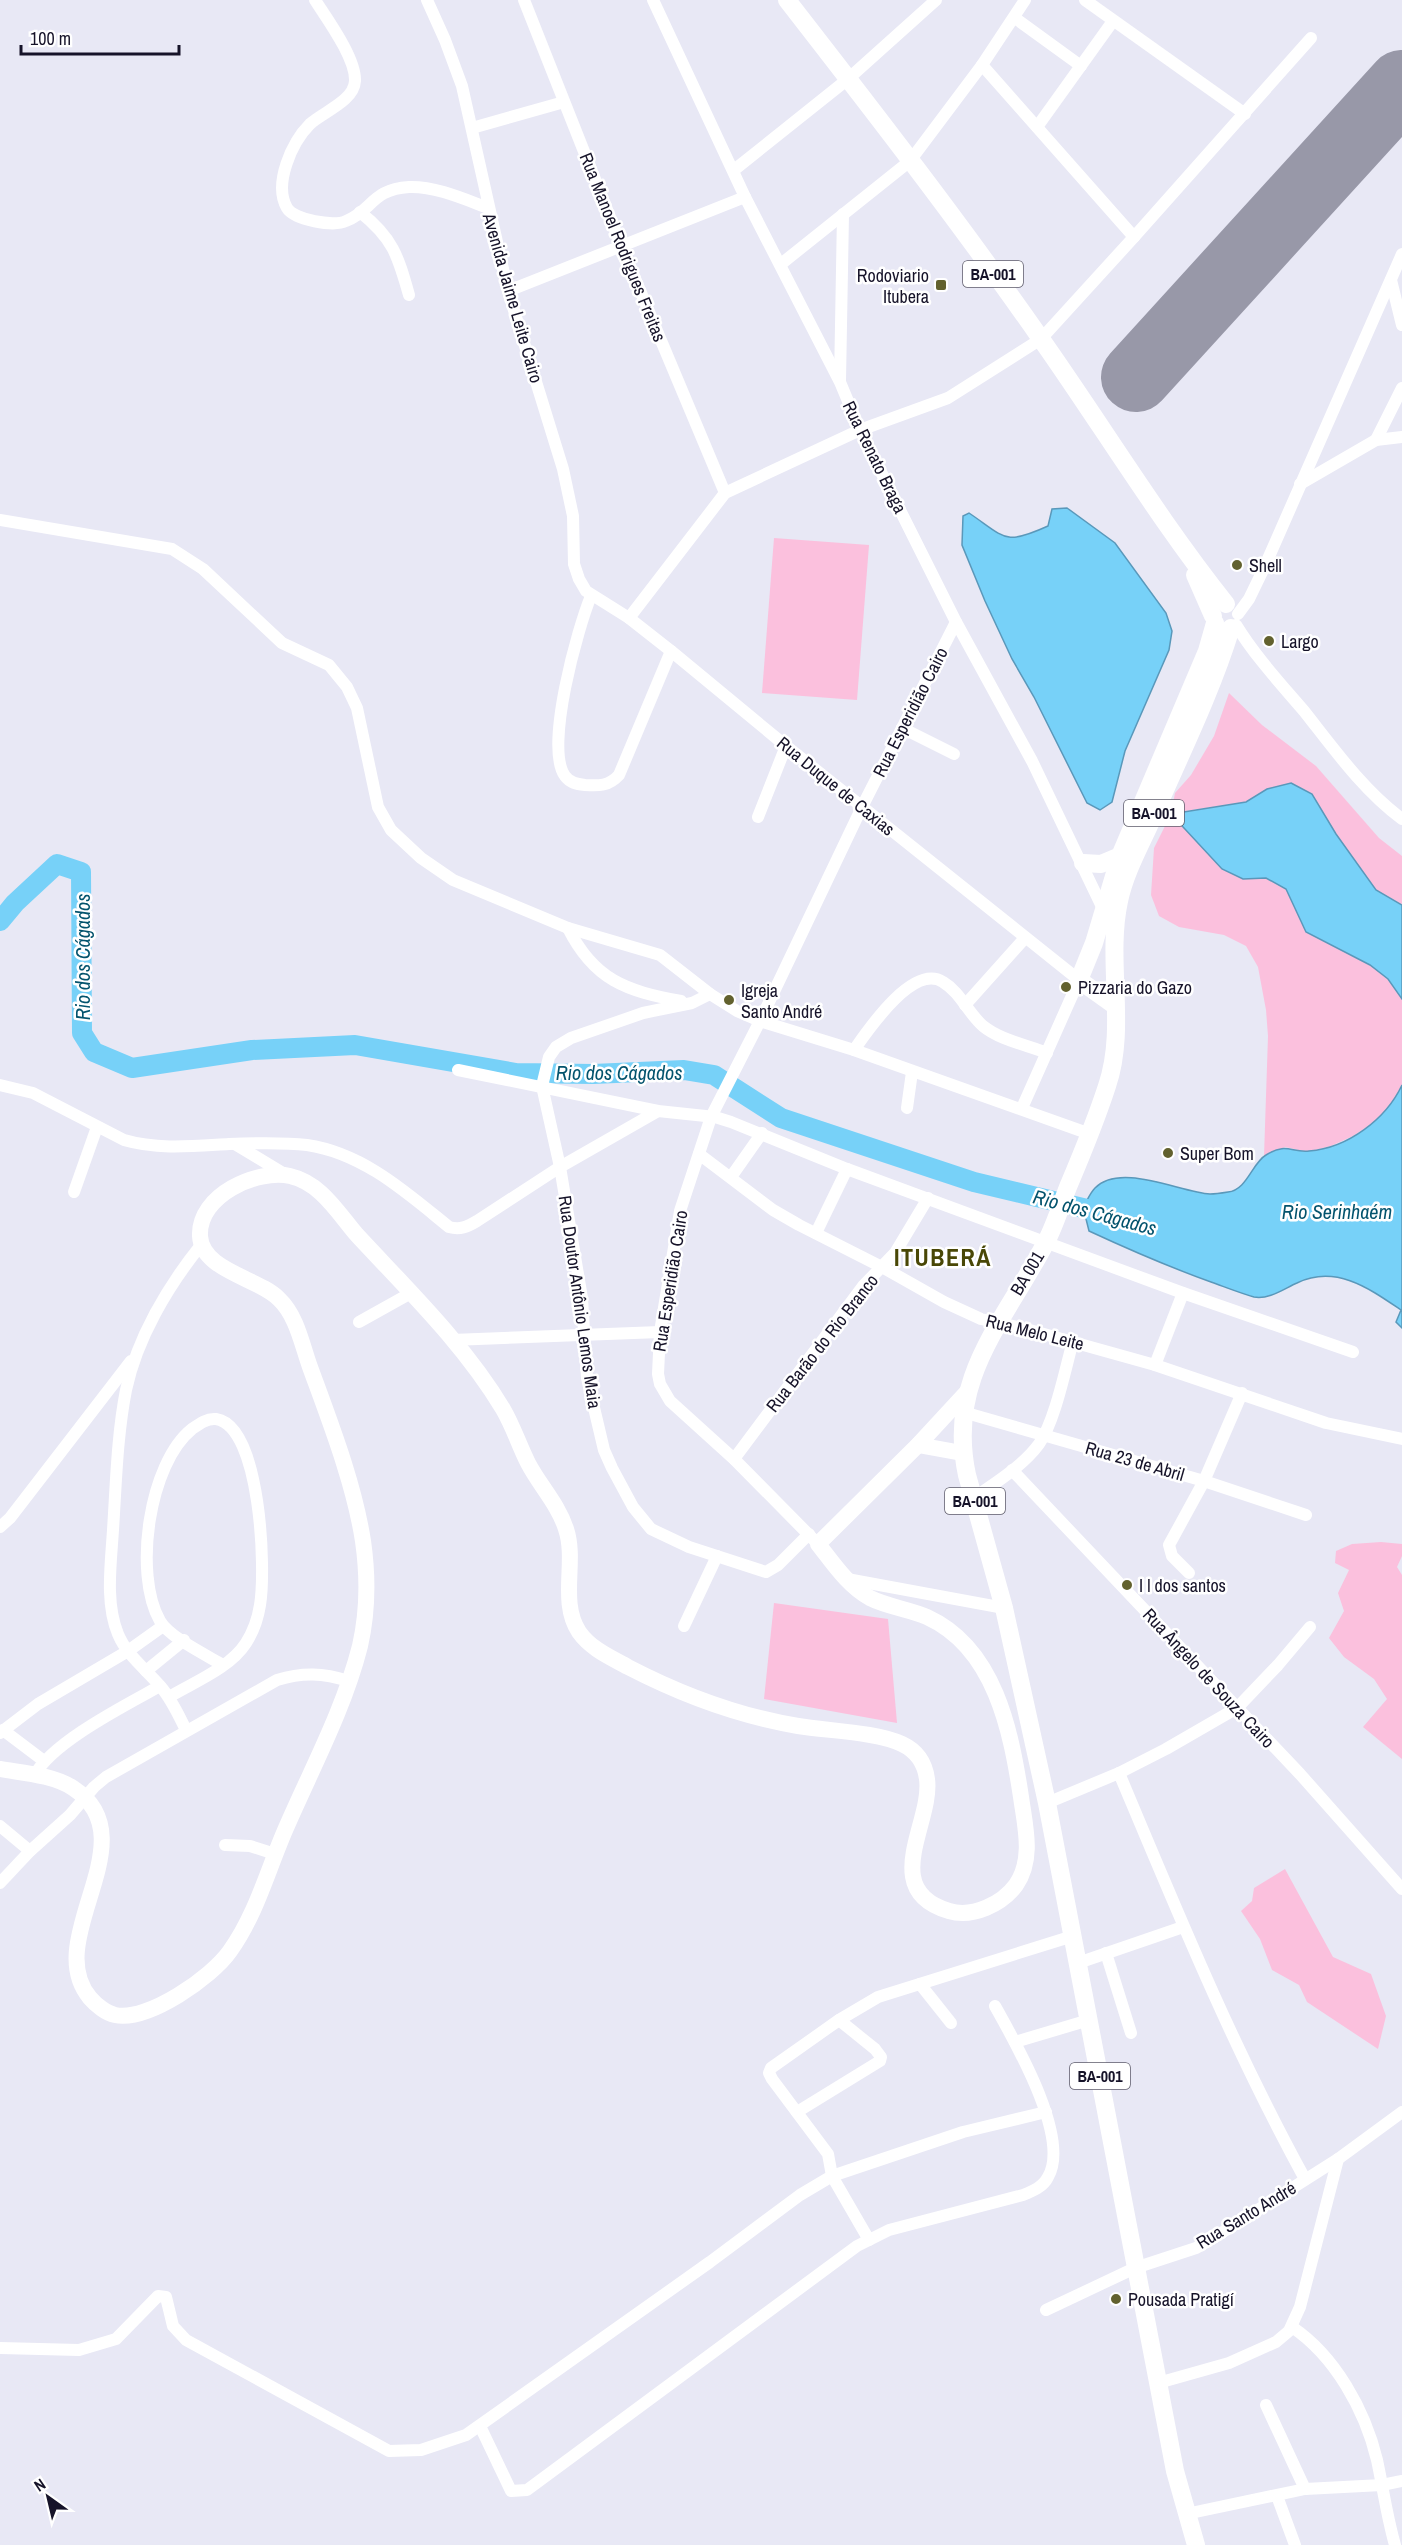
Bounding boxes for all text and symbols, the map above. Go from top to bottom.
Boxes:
scale bar [21,18,178,56]
text: 100 m [30,26,71,51]
street label: Rua Manoel Rodrigues Freitas [574,149,672,345]
street label: Avenida Jaime Leite Cairo [477,209,549,386]
road number: BA-001 [963,261,1023,287]
place label: Rodoviario Itubera [857,263,929,309]
marker: Rodoviario Itubera [934,278,948,292]
street label: Rua Renato Braga [837,397,913,517]
place label: Shell [1249,553,1282,578]
marker: Shell [1230,558,1244,572]
place label: Largo [1281,629,1319,654]
marker: Largo [1262,634,1276,648]
street label: Rua Esperidião Cairo [866,643,954,781]
street label: Rua Duque de Caxias [772,731,900,841]
road number: BA-001 [1124,800,1184,826]
water label: Rio dos Cágados [69,894,96,1020]
place label: Pizzaria do Gazo [1078,975,1192,1000]
place label: Igreja Santo André [741,978,822,1024]
marker: Pizzaria do Gazo [1059,980,1073,994]
marker: Igreja Santo André [722,993,736,1007]
water label: Rio dos Cágados [556,1059,682,1086]
place label: Super Bom [1180,1141,1254,1166]
marker: Super Bom [1161,1146,1175,1160]
water label: Rio dos Cágados [1030,1183,1160,1241]
street label: Rua Doutor Antônio Lemos Maia [553,1194,607,1410]
water label: Rio Serinhaém [1282,1198,1392,1225]
street label: Rua Esperidião Cairo [646,1209,694,1353]
district label: ITUBERÁ [894,1241,992,1273]
street label: BA 001 [1004,1245,1050,1300]
street label: Rua Barão do Rio Branco [760,1269,884,1417]
street label: Rua Melo Leite [983,1308,1087,1356]
street label: Rua 23 de Abril [1083,1435,1187,1487]
road number: BA-001 [945,1488,1005,1514]
place label: I l dos santos [1139,1573,1226,1598]
marker: I l dos santos [1120,1578,1134,1592]
street label: Rua Ângelo de Souza Cairo [1137,1603,1281,1753]
road number: BA-001 [1070,2063,1130,2089]
street label: Rua Santo André [1191,2175,1301,2255]
place label: Pousada Pratigí [1128,2287,1235,2312]
marker: Pousada Pratigí [1109,2292,1123,2306]
north arrow [18,2467,78,2527]
text: N [30,2473,50,2496]

